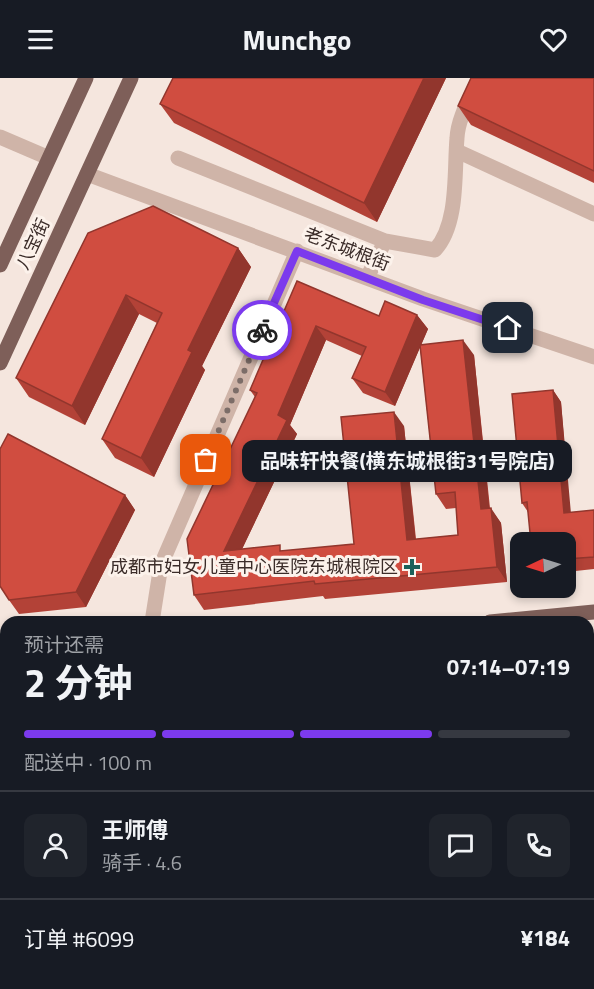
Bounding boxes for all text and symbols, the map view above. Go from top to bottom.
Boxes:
text: Munchgo [243,19,351,60]
icon: menu [24,23,57,56]
icon: heart [537,23,570,56]
street label: 八宝街 [9,214,56,274]
street label: 老东城根街 [300,220,394,277]
courier [232,300,292,360]
pin [482,302,533,353]
icon: home [491,311,524,344]
icon: bike [246,314,279,347]
pin [180,434,231,485]
callout: 品味轩快餐(横东城根街31号院店) [242,439,572,481]
icon: bag [189,443,222,476]
text: 品味轩快餐(横东城根街31号院店) [260,445,554,476]
north arrow [510,532,576,598]
map controls [510,532,576,598]
place label: 成都市妇女儿童中心医院东城根院区 [110,553,398,580]
marker: 成都市妇女儿童中心医院东城根院区 [403,558,421,576]
text: 预计还需 [24,629,104,660]
text: 07:14–07:19 [447,650,570,684]
text: 2 分钟 [24,653,132,712]
text: 配送中 · 100 m [24,747,152,778]
text: 王师傅 [102,813,168,847]
button: person [24,814,87,877]
button: chat [429,814,492,877]
button: phone [507,814,570,877]
text: 骑手 · 4.6 [102,847,182,878]
text: ¥184 [521,921,570,955]
text: 订单 #6099 [24,922,134,956]

